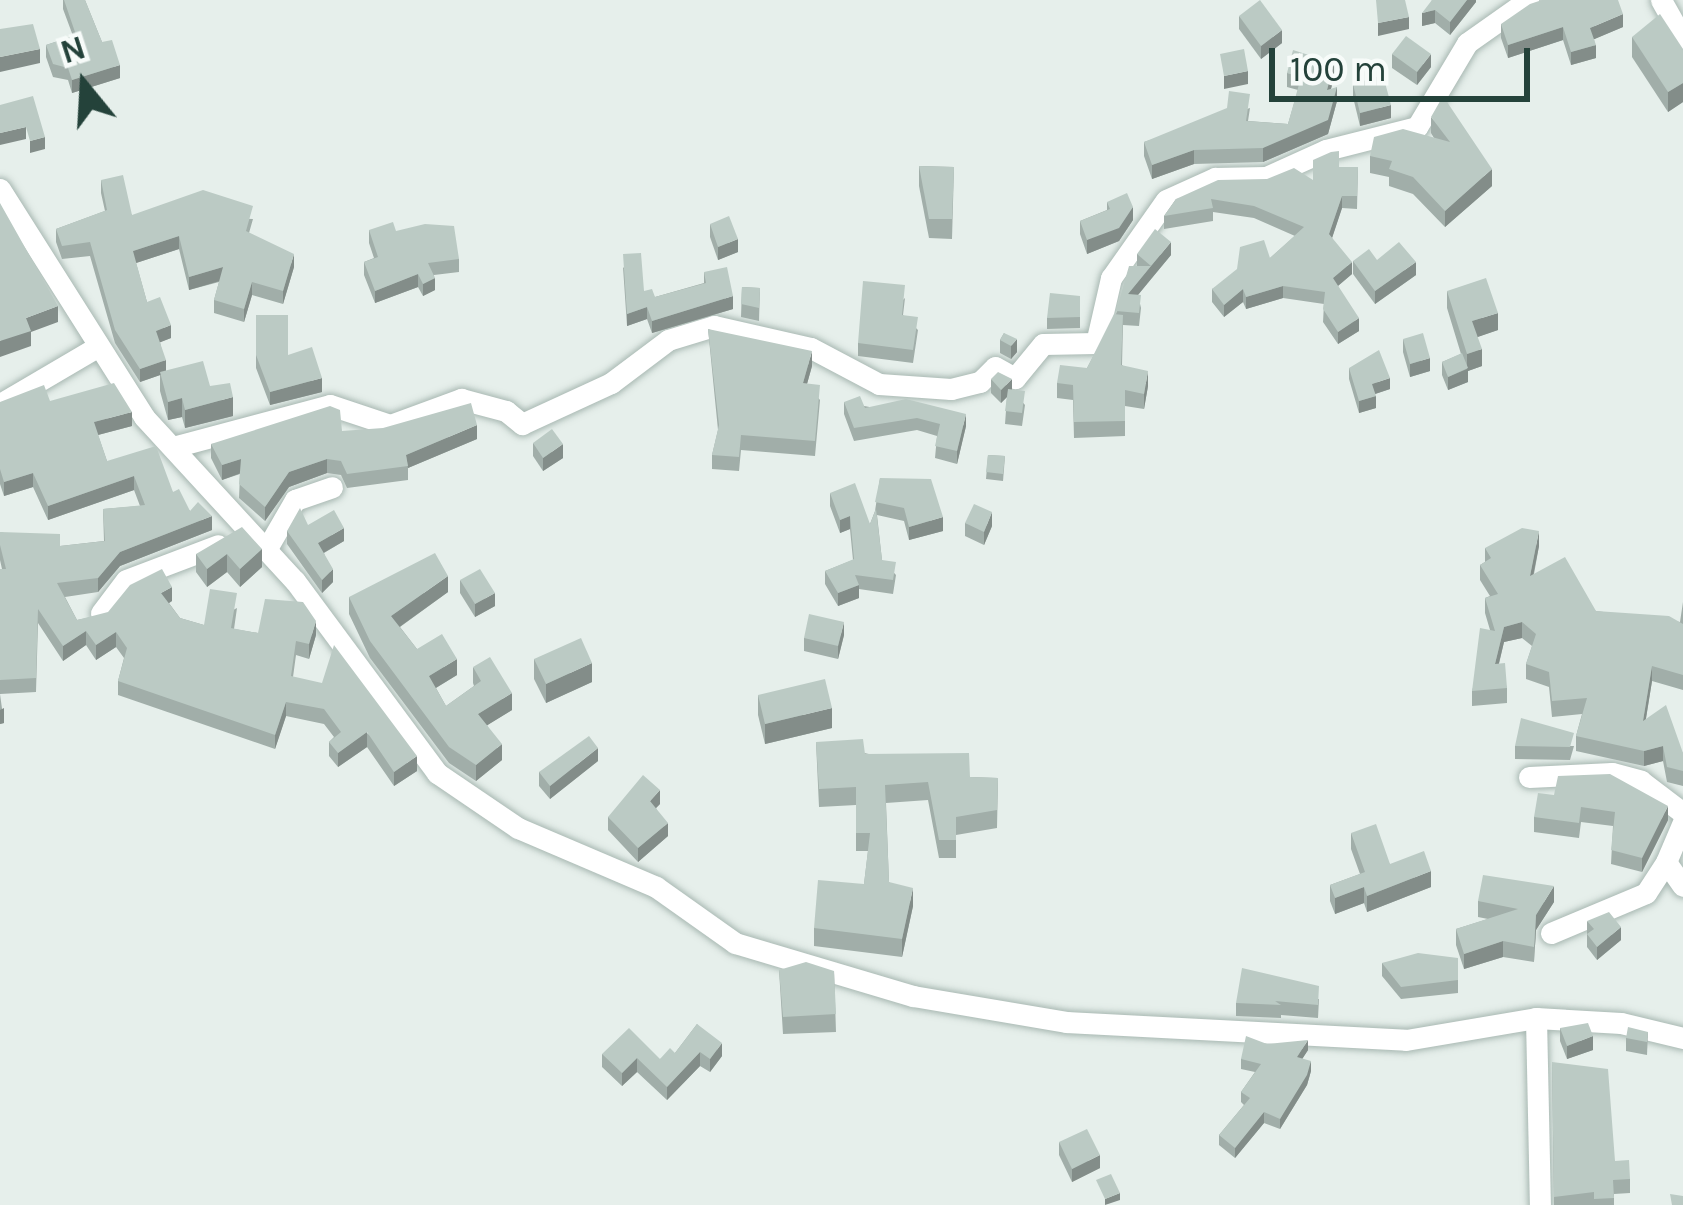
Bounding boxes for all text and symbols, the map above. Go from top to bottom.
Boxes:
north arrow [24,24,144,144]
scale bar [1275,24,1536,98]
text: N [56,28,90,71]
text: 100 m [1290,48,1387,90]

